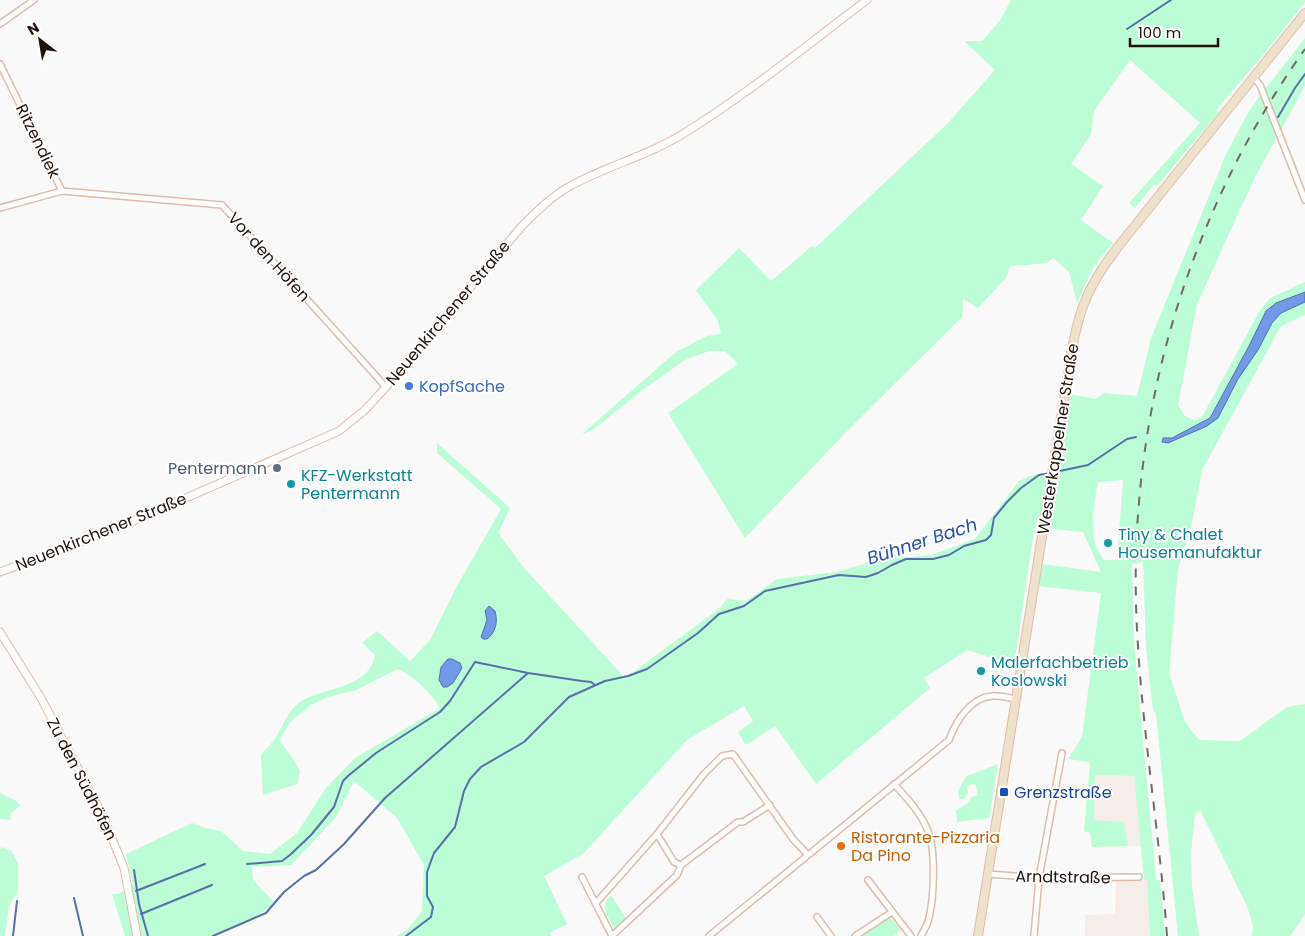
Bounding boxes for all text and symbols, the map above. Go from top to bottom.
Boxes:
north arrow [15,15,65,65]
scale bar [1130,15,1218,47]
text: N [24,18,43,40]
text: 100 m [1138,22,1181,43]
street label: Ritzendiek [10,100,66,183]
street label: Vor den Höfen [223,207,315,307]
street label: Neuenkirchener Straße [380,236,516,390]
street label: Westerkappelner Straße [1032,342,1084,536]
place label: KopfSache [419,375,505,398]
marker: KopfSache [403,380,415,392]
place label: Pentermann [168,457,267,480]
marker: Pentermann [271,462,283,474]
place label: KFZ-Werkstatt Pentermann [301,464,413,505]
marker: KFZ-Werkstatt Pentermann [285,478,297,490]
street label: Neuenkirchener Straße [12,487,190,577]
water label: Bühner Bach [864,511,980,571]
place label: Tiny & Chalet Housemanufaktur [1118,523,1262,564]
marker: Tiny & Chalet Housemanufaktur [1102,537,1114,549]
place label: Malerfachbetrieb Koslowski [991,651,1129,692]
marker: Malerfachbetrieb Koslowski [975,665,987,677]
street label: Zu den Südhöfen [41,714,123,844]
place label: Grenzstraße [1014,781,1112,804]
marker: Grenzstraße [998,786,1010,798]
place label: Ristorante-Pizzaria Da Pino [851,826,1000,867]
marker: Ristorante-Pizzaria Da Pino [835,840,847,852]
street label: Arndtstraße [1015,865,1111,889]

